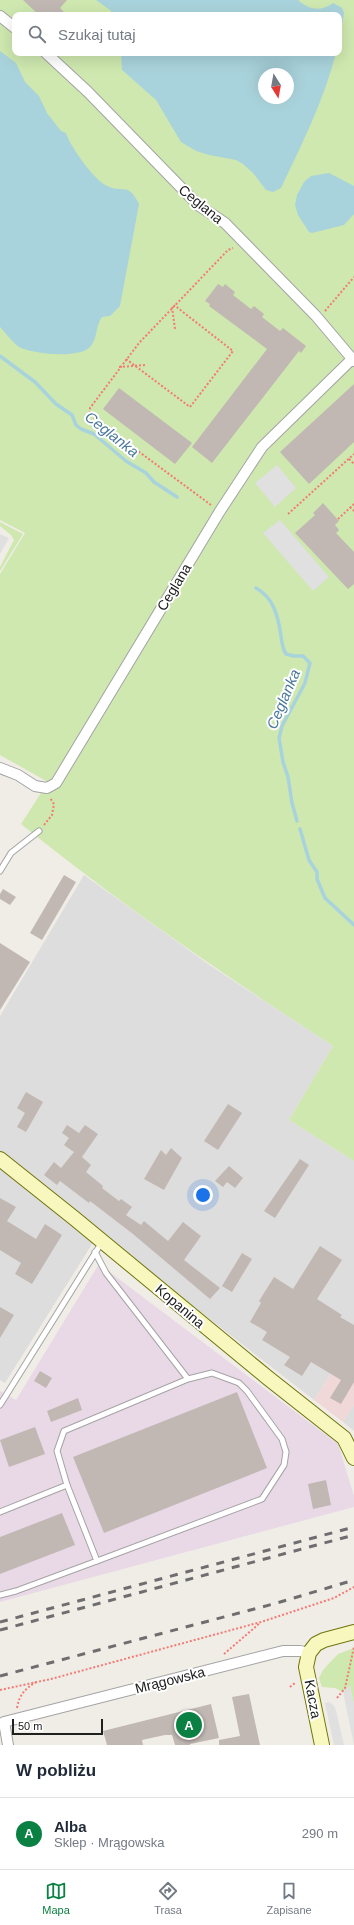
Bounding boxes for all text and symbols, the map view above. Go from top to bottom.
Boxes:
search box [12,12,342,56]
icon: search [26,23,48,45]
text: Szukaj tutaj [58,26,136,43]
north arrow [258,68,294,104]
street label: Ceglana [176,181,226,227]
water label: Ceglanka [82,408,142,460]
street label: Ceglana [154,560,194,613]
water label: Ceglanka [263,667,303,731]
your location [193,1185,213,1205]
street label: Kopanina [152,1281,208,1331]
street label: Mrągowska [133,1664,207,1696]
street label: Kacza [301,1678,325,1720]
pin: A [176,1710,202,1740]
scale bar [12,1717,103,1736]
text: 50 m [18,1720,42,1732]
text: W pobliżu [16,1761,96,1780]
text: Alba [54,1818,87,1835]
text: A [24,1826,34,1841]
text: 290 m [302,1826,338,1841]
text: Sklep · Mrągowska [54,1835,165,1850]
tab: Mapa [42,1880,70,1916]
tab: Trasa [154,1880,182,1916]
tab: Zapisane [266,1880,312,1916]

